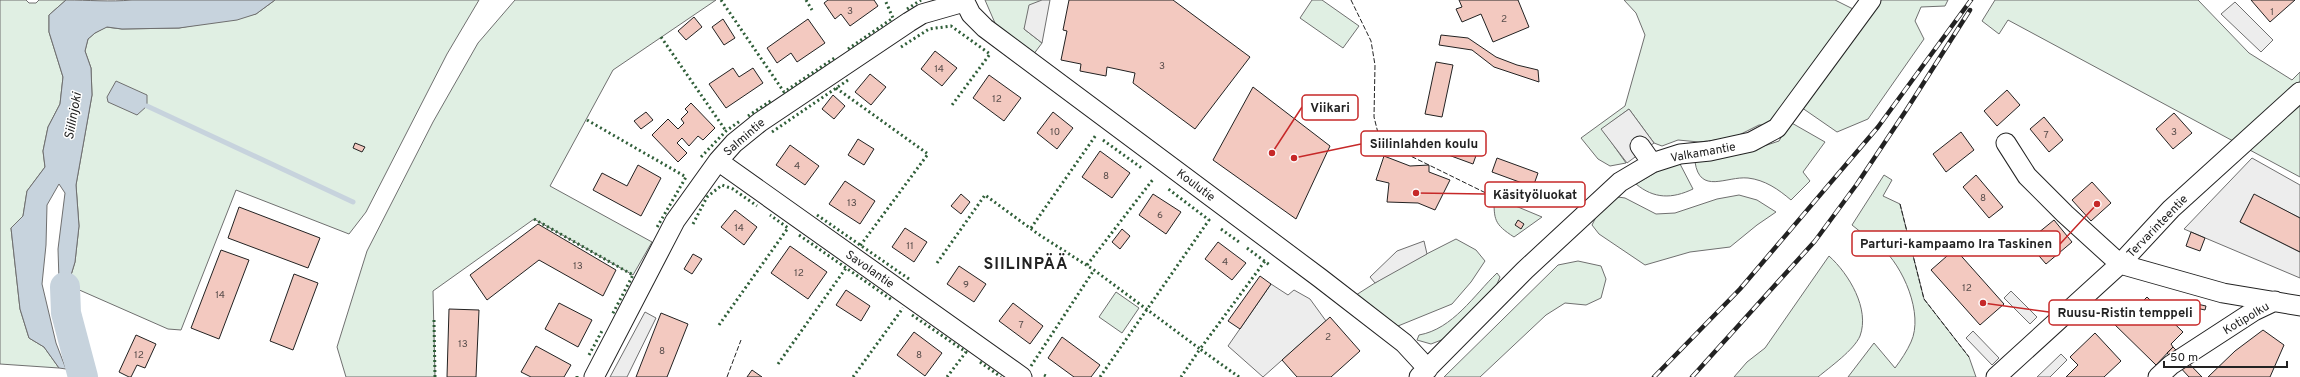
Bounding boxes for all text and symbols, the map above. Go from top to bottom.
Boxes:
house number: 3 [847,5,853,18]
house number: 1 [2270,6,2274,19]
house number: 2 [1501,13,1507,26]
house number: 3 [1159,60,1165,73]
house number: 14 [934,63,944,76]
water label: Siilinjoki [62,91,86,141]
house number: 12 [992,93,1002,106]
callout: Viikari [1302,95,1358,120]
text: Viikari [1310,101,1350,117]
street label: Salmintie [720,115,769,160]
house number: 10 [1050,126,1060,139]
house number: 3 [2171,126,2177,139]
house number: 7 [2043,129,2049,142]
callout: Siilinlahden koulu [1361,131,1486,156]
text: Siilinlahden koulu [1370,137,1478,153]
street label: Valkamantie [1669,139,1737,167]
house number: 4 [794,160,800,173]
street label: Koulutie [1173,166,1218,206]
house number: 8 [1103,170,1109,183]
callout: Käsityöluokat [1485,182,1585,207]
text: Käsityöluokat [1493,188,1577,204]
house number: 8 [1980,192,1986,205]
street label: Tervarinteentie [2124,192,2192,262]
house number: 13 [847,197,857,210]
house number: 6 [1157,209,1163,222]
house number: 14 [734,222,744,235]
callout: Parturi-kampaamo Ira Taskinen [1852,231,2060,256]
text: Parturi-kampaamo Ira Taskinen [1860,237,2052,253]
house number: 11 [906,240,914,253]
street label: Savolantie [842,247,897,293]
district label: SIILINPÄÄ [983,253,1069,275]
house number: 4 [1222,256,1228,269]
house number: 13 [573,260,583,273]
house number: 12 [794,267,804,280]
house number: 9 [963,279,969,292]
house number: 12 [1962,282,1972,295]
house number: 14 [215,289,225,302]
street label: Kotipolku [2220,299,2273,339]
callout: Ruusu-Ristin temppeli [2049,300,2200,325]
text: Ruusu-Ristin temppeli [2057,306,2193,322]
house number: 7 [1018,319,1024,332]
house number: 2 [1325,331,1331,344]
house number: 13 [458,338,468,351]
scale bar [2164,343,2287,369]
house number: 8 [659,345,665,358]
house number: 12 [134,349,144,362]
house number: 8 [916,349,922,362]
text: 50 m [2170,350,2198,366]

